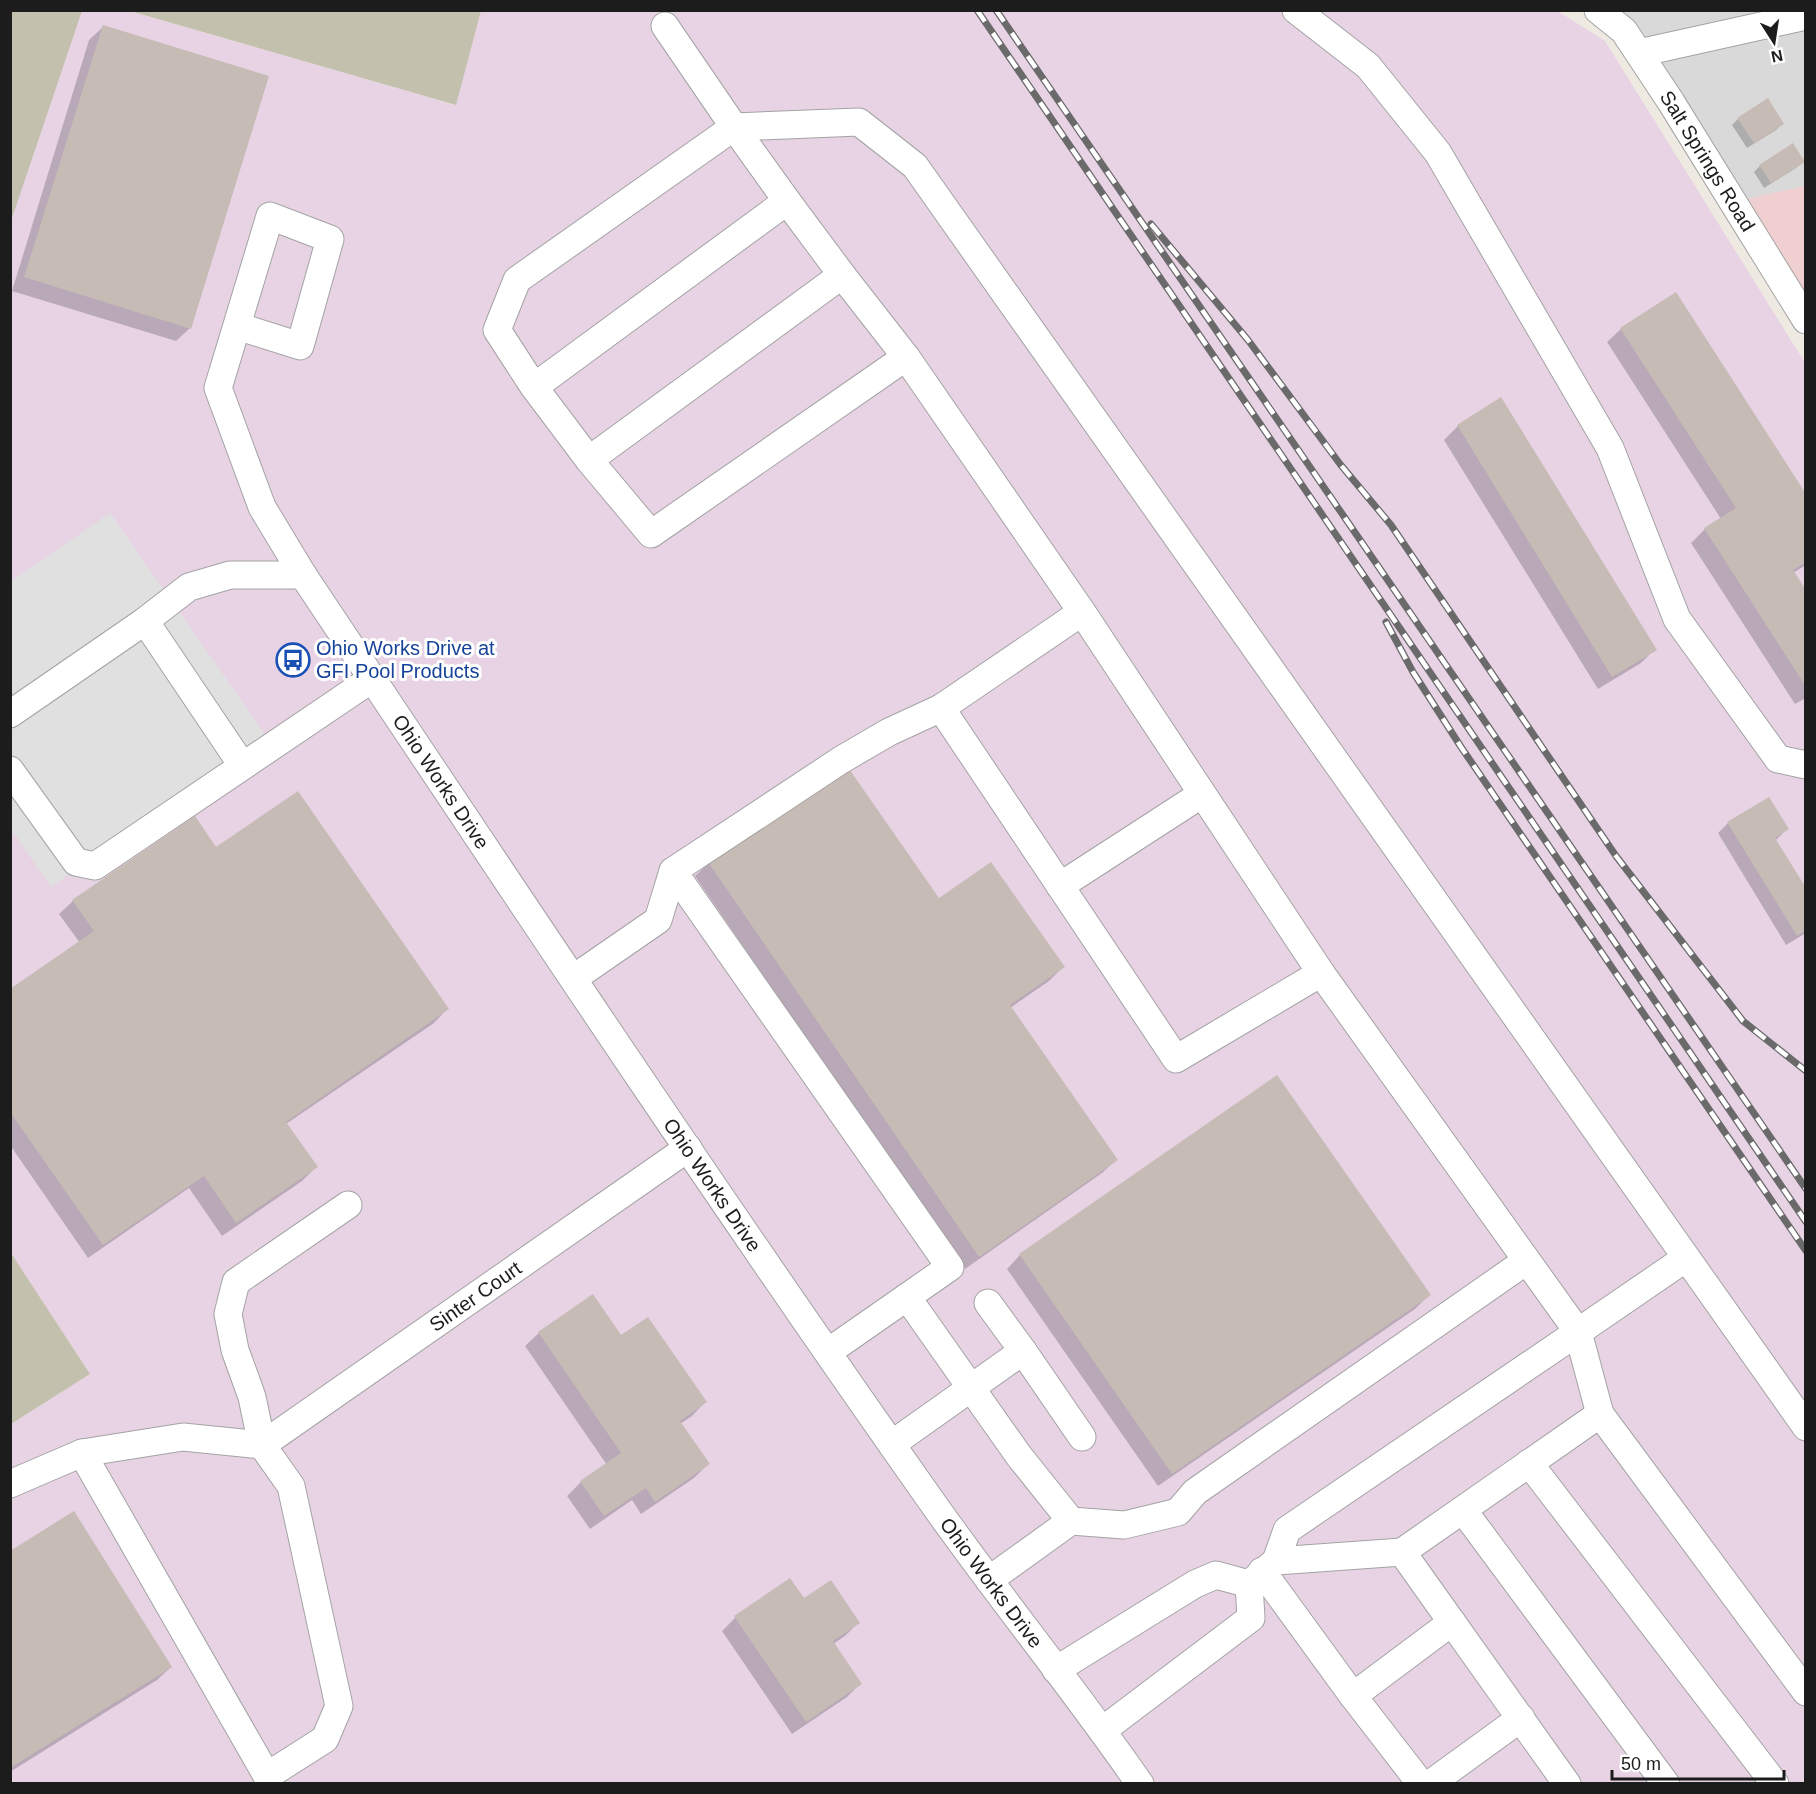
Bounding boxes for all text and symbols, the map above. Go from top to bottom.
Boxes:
north arrow [1744,12,1804,72]
text: N [1770,47,1784,66]
street label: Salt Springs Road [1656,87,1759,235]
place label: Ohio Works Drive at GFI Pool Products [316,637,495,682]
bus stop icon: Ohio Works Drive at GFI Pool Products [275,642,311,678]
street label: Ohio Works Drive [388,711,494,853]
street label: Ohio Works Drive [659,1114,766,1256]
street label: Sinter Court [425,1256,526,1336]
street label: Ohio Works Drive [936,1514,1047,1652]
scale bar [1612,1743,1784,1781]
text: 50 m [1621,1754,1661,1774]

